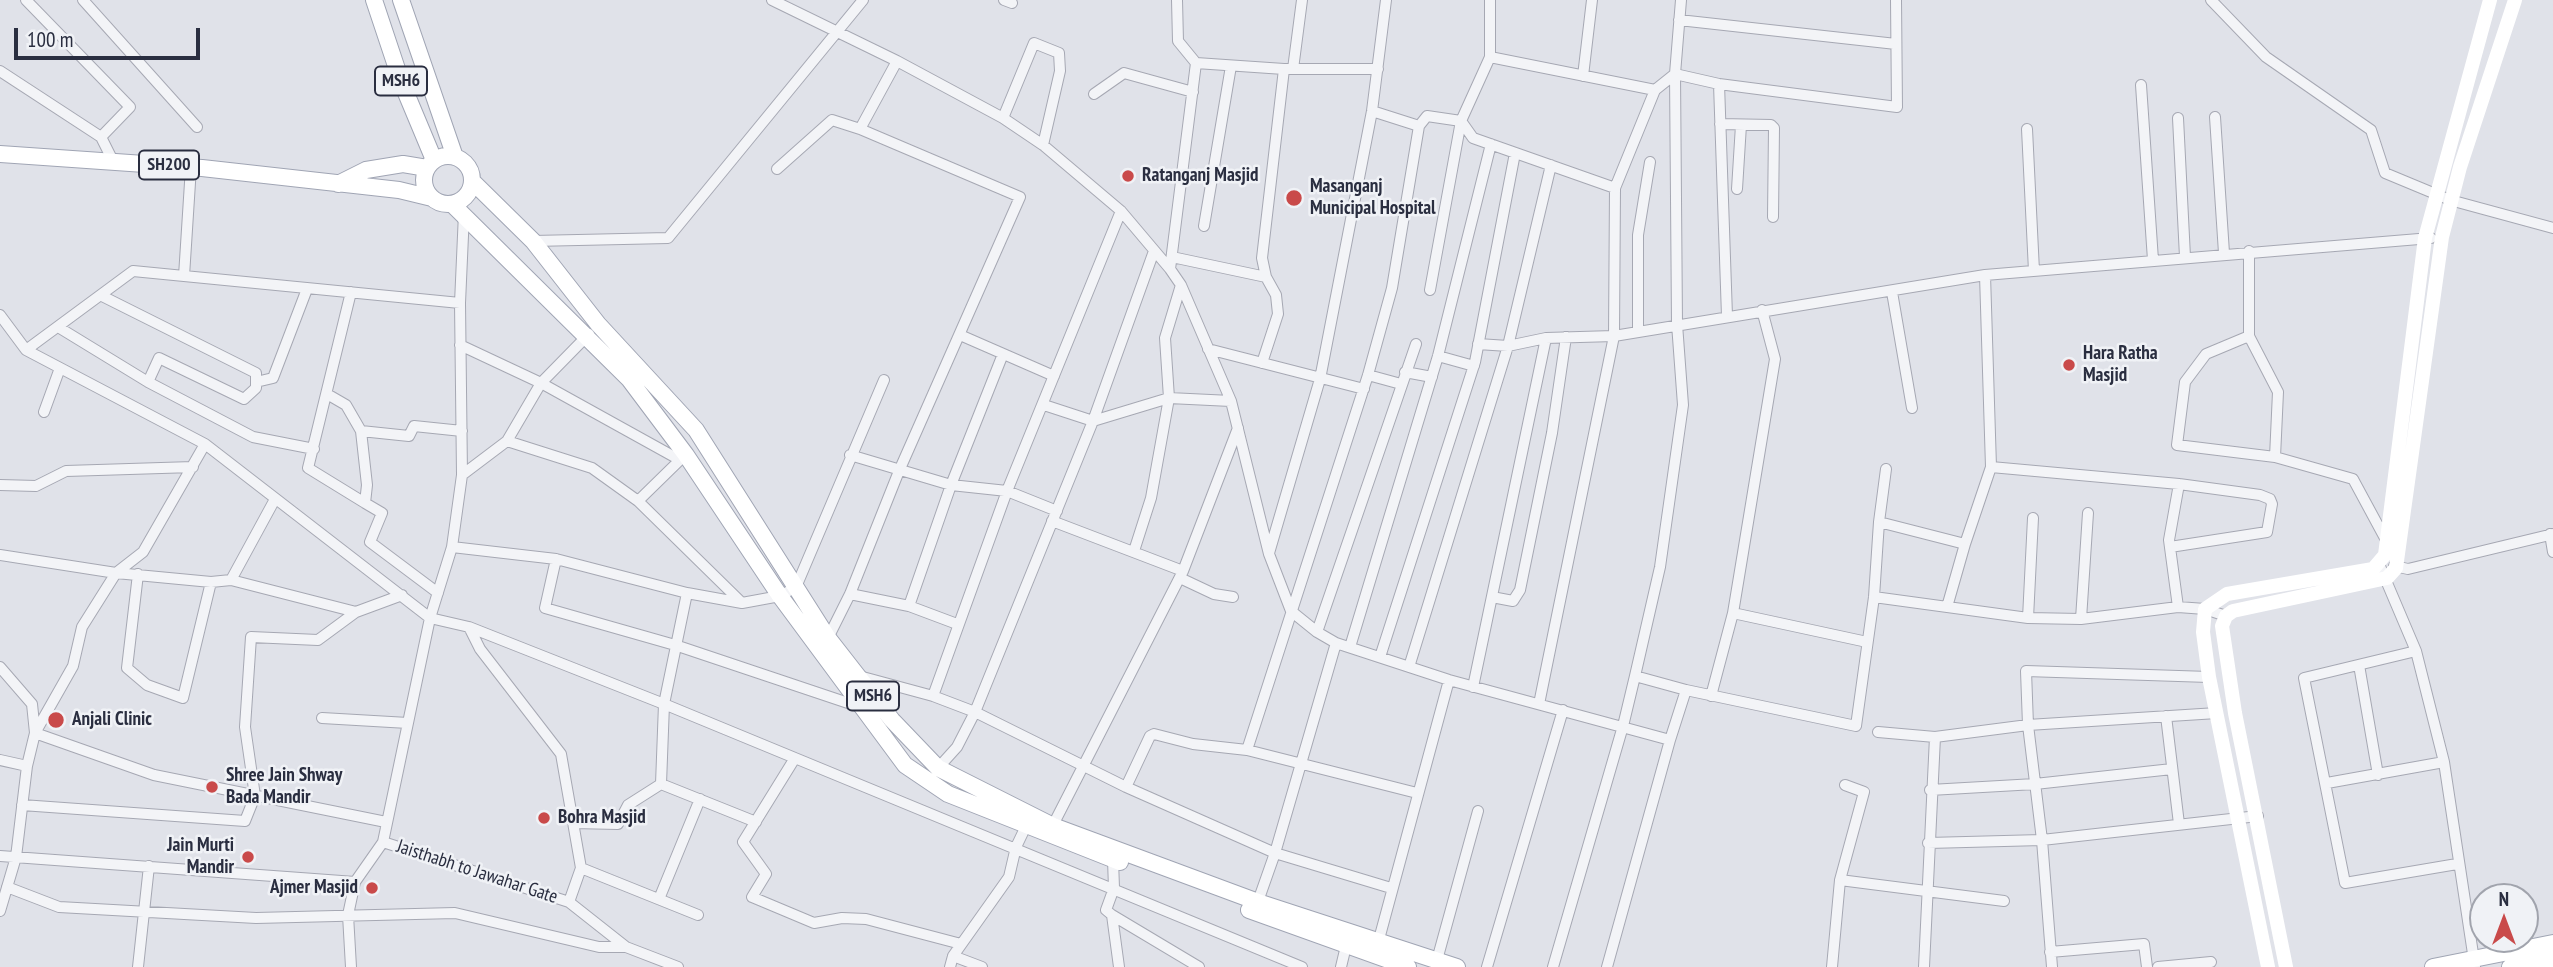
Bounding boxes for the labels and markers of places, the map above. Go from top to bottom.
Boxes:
place label: Ratanganj Masjid [1142,165,1258,187]
marker: Ratanganj Masjid [1120,168,1136,184]
place label: Masanganj Municipal Hospital [1310,176,1436,220]
marker: Masanganj Municipal Hospital [1284,188,1304,208]
place label: Hara Ratha Masjid [2083,343,2158,387]
marker: Hara Ratha Masjid [2061,357,2077,373]
place label: Anjali Clinic [72,709,152,731]
marker: Anjali Clinic [46,710,66,730]
place label: Shree Jain Shway Bada Mandir [226,765,342,809]
marker: Shree Jain Shway Bada Mandir [204,779,220,795]
place label: Bohra Masjid [558,807,646,829]
marker: Bohra Masjid [536,810,552,826]
place label: Jain Murti Mandir [167,835,234,879]
marker: Jain Murti Mandir [240,849,256,865]
place label: Ajmer Masjid [270,877,358,899]
marker: Ajmer Masjid [364,880,380,896]

